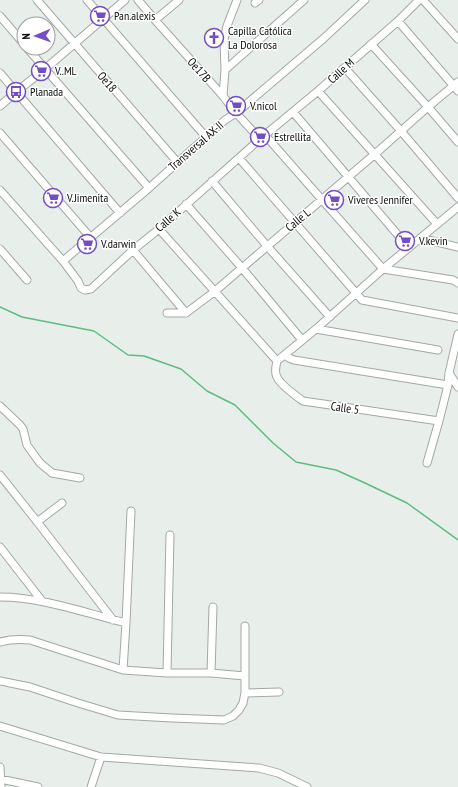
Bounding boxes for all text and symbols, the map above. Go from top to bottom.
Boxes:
supermarket icon: Pan.alexis [89,5,111,27]
place label: Pan.alexis [114,8,155,23]
north arrow [16,16,56,56]
place label: Capilla Católica La Dolorosa [228,23,292,52]
church icon: Capilla Católica La Dolorosa [203,27,225,49]
text: N [19,33,33,40]
street label: Oe17B [184,54,215,85]
street label: Calle M [324,55,357,87]
supermarket icon: V..ML [30,60,52,82]
place label: V..ML [54,63,77,78]
street label: Oe18 [94,68,120,95]
bus stop icon: Planada [5,81,27,103]
place label: Planada [30,84,63,99]
supermarket icon: V.nicol [225,95,247,117]
place label: V.nicol [249,98,277,113]
street label: Transversal AX-II [165,118,226,174]
supermarket icon: Estrellita [249,126,271,148]
place label: Estrellita [274,129,311,144]
supermarket icon: V.Jimenita [42,187,64,209]
supermarket icon: Viveres Jennifer [323,189,345,211]
place label: V.Jimenita [66,190,108,205]
place label: Viveres Jennifer [347,192,414,207]
street label: Calle K [152,204,184,235]
street label: Calle L [282,205,313,234]
supermarket icon: V.kevin [394,230,416,252]
supermarket icon: V.darwin [76,233,98,255]
place label: V.kevin [418,233,448,248]
place label: V.darwin [100,236,136,251]
street label: Calle 5 [330,398,360,417]

